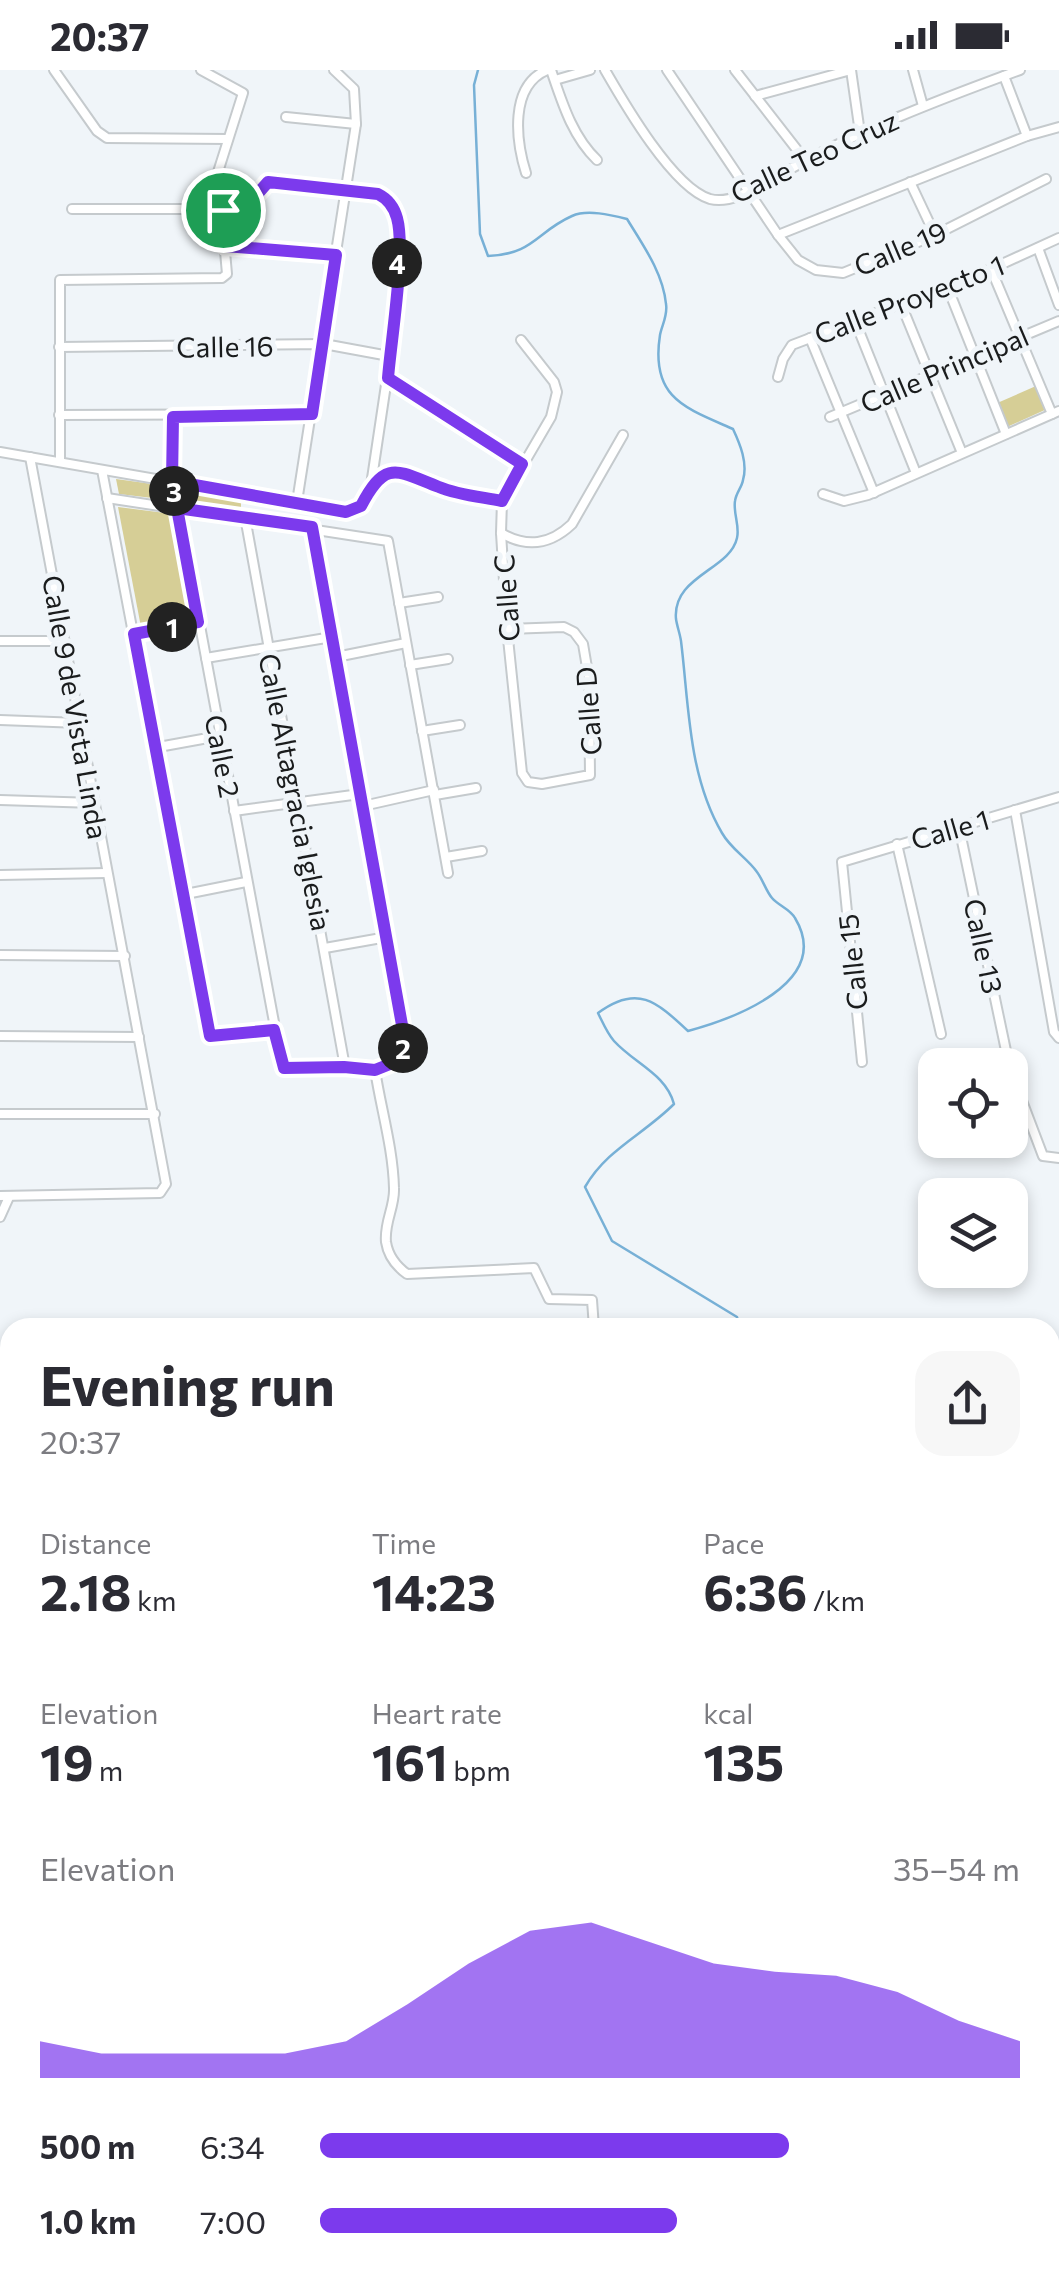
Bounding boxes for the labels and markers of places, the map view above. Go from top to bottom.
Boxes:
pin [181,168,266,253]
pin: 4 [372,238,422,288]
pin: 3 [149,466,199,516]
pin: 1 [147,602,197,652]
pin: 2 [378,1023,428,1073]

